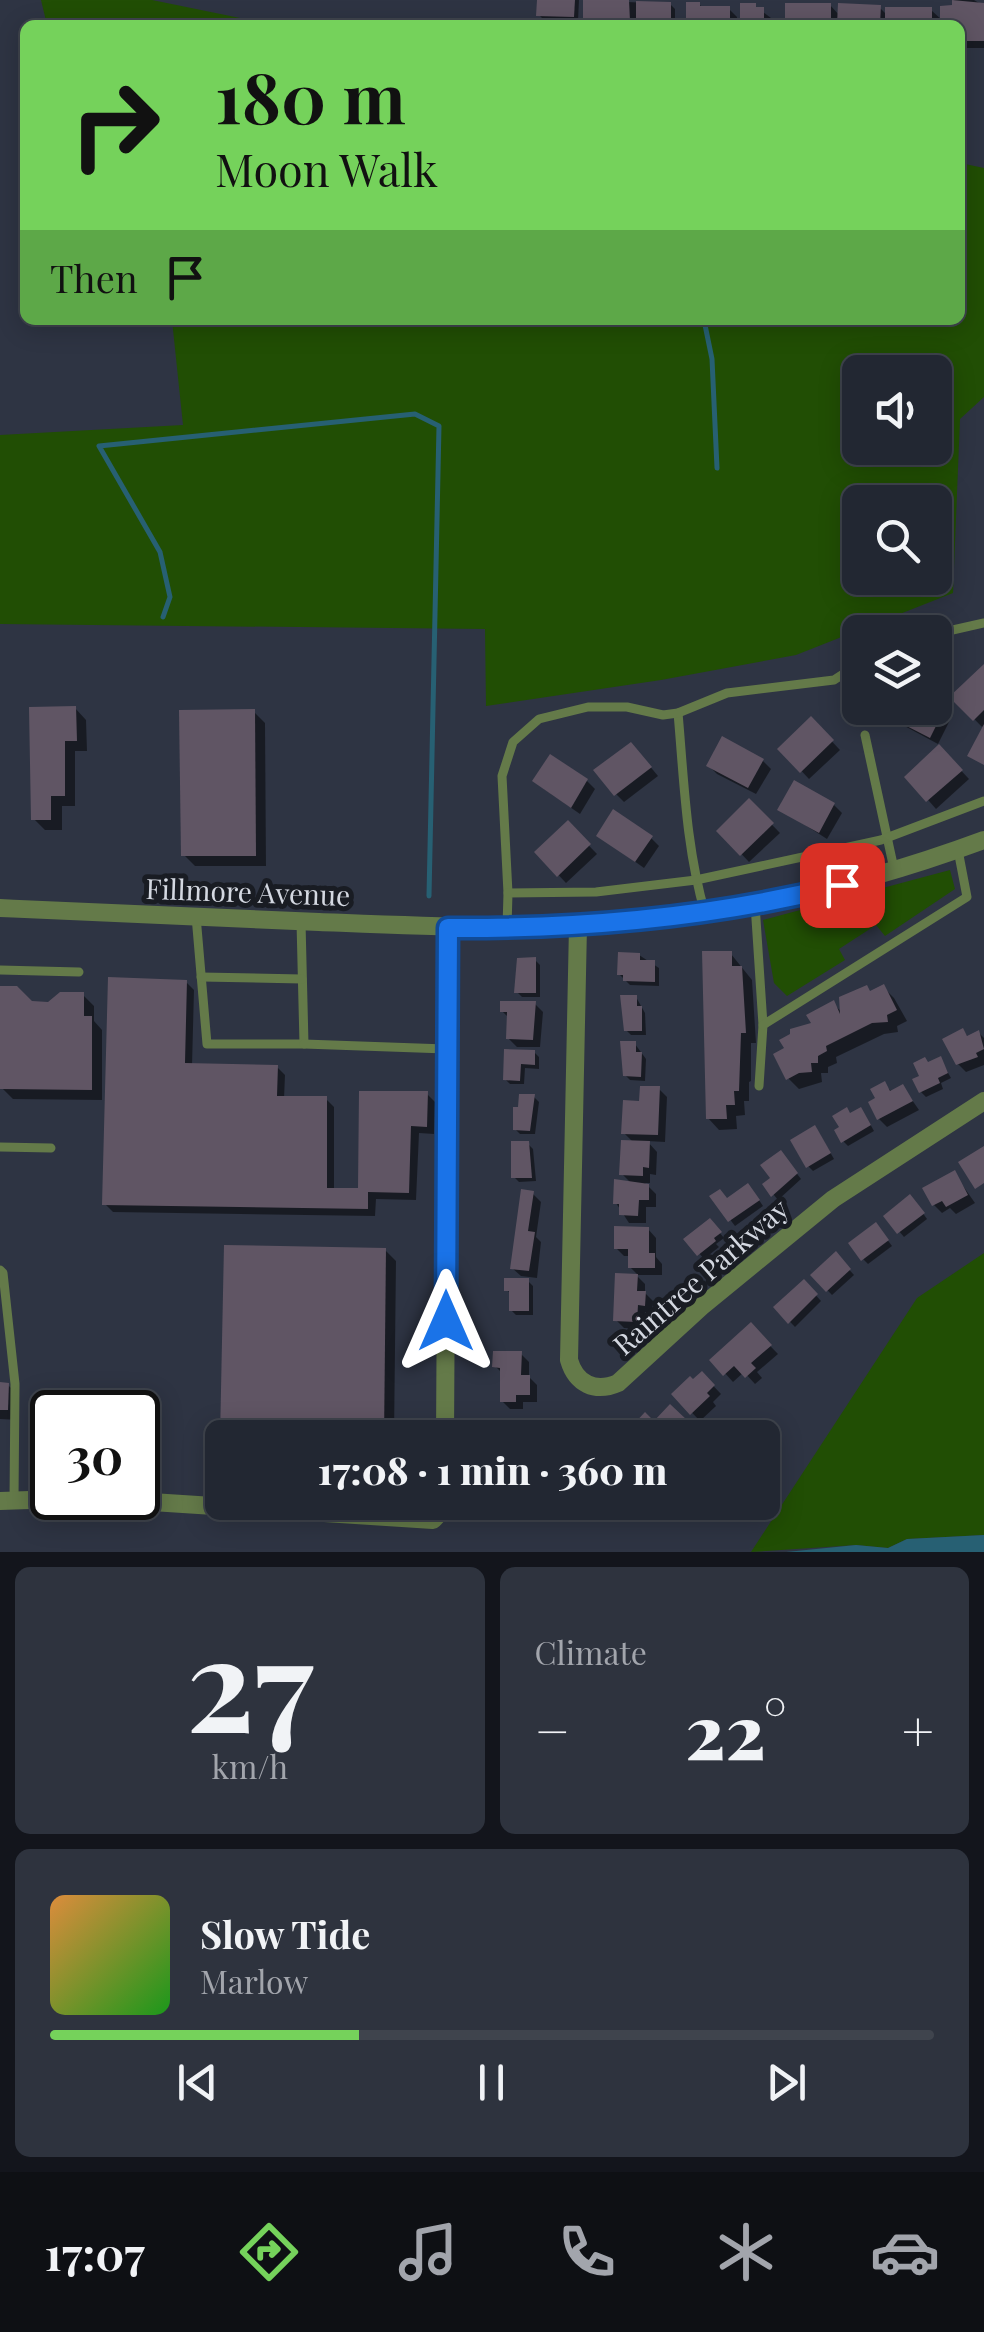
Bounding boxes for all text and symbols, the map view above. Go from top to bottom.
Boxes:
text: 180 m [215,48,406,142]
icon: right [50,60,180,190]
text: Moon Walk [215,138,438,198]
icon: arrive [158,250,213,305]
text: Then [50,252,138,303]
map controls [842,355,952,725]
button: sound [842,355,952,465]
button: search [842,485,952,595]
button: layers [842,615,952,725]
pin [800,843,885,928]
icon: arrive [815,858,870,913]
street label: Fillmore Avenue [145,869,351,913]
street label: Raintree Parkway [605,1190,795,1362]
position arrow [394,1269,498,1373]
speed limit sign: 30 [30,1390,160,1520]
text: 17:08 · 1 min · 360 m [318,1444,667,1495]
text: 27 [186,1592,313,1766]
text: Climate [535,1630,647,1673]
text: 22° [685,1679,787,1779]
text: − [535,1692,570,1766]
text: + [902,1692,934,1766]
text: km/h [211,1744,288,1787]
text: Slow Tide [200,1908,370,1959]
text: Marlow [200,1959,308,2002]
icon: previous [170,2055,225,2110]
icon: pause [464,2055,519,2110]
icon: next [759,2055,814,2110]
icon: directions [234,2217,304,2287]
icon: music [393,2217,463,2287]
icon: phone [552,2217,622,2287]
icon: climate [711,2217,781,2287]
icon: car [870,2217,940,2287]
text: 17:07 [44,2222,145,2282]

